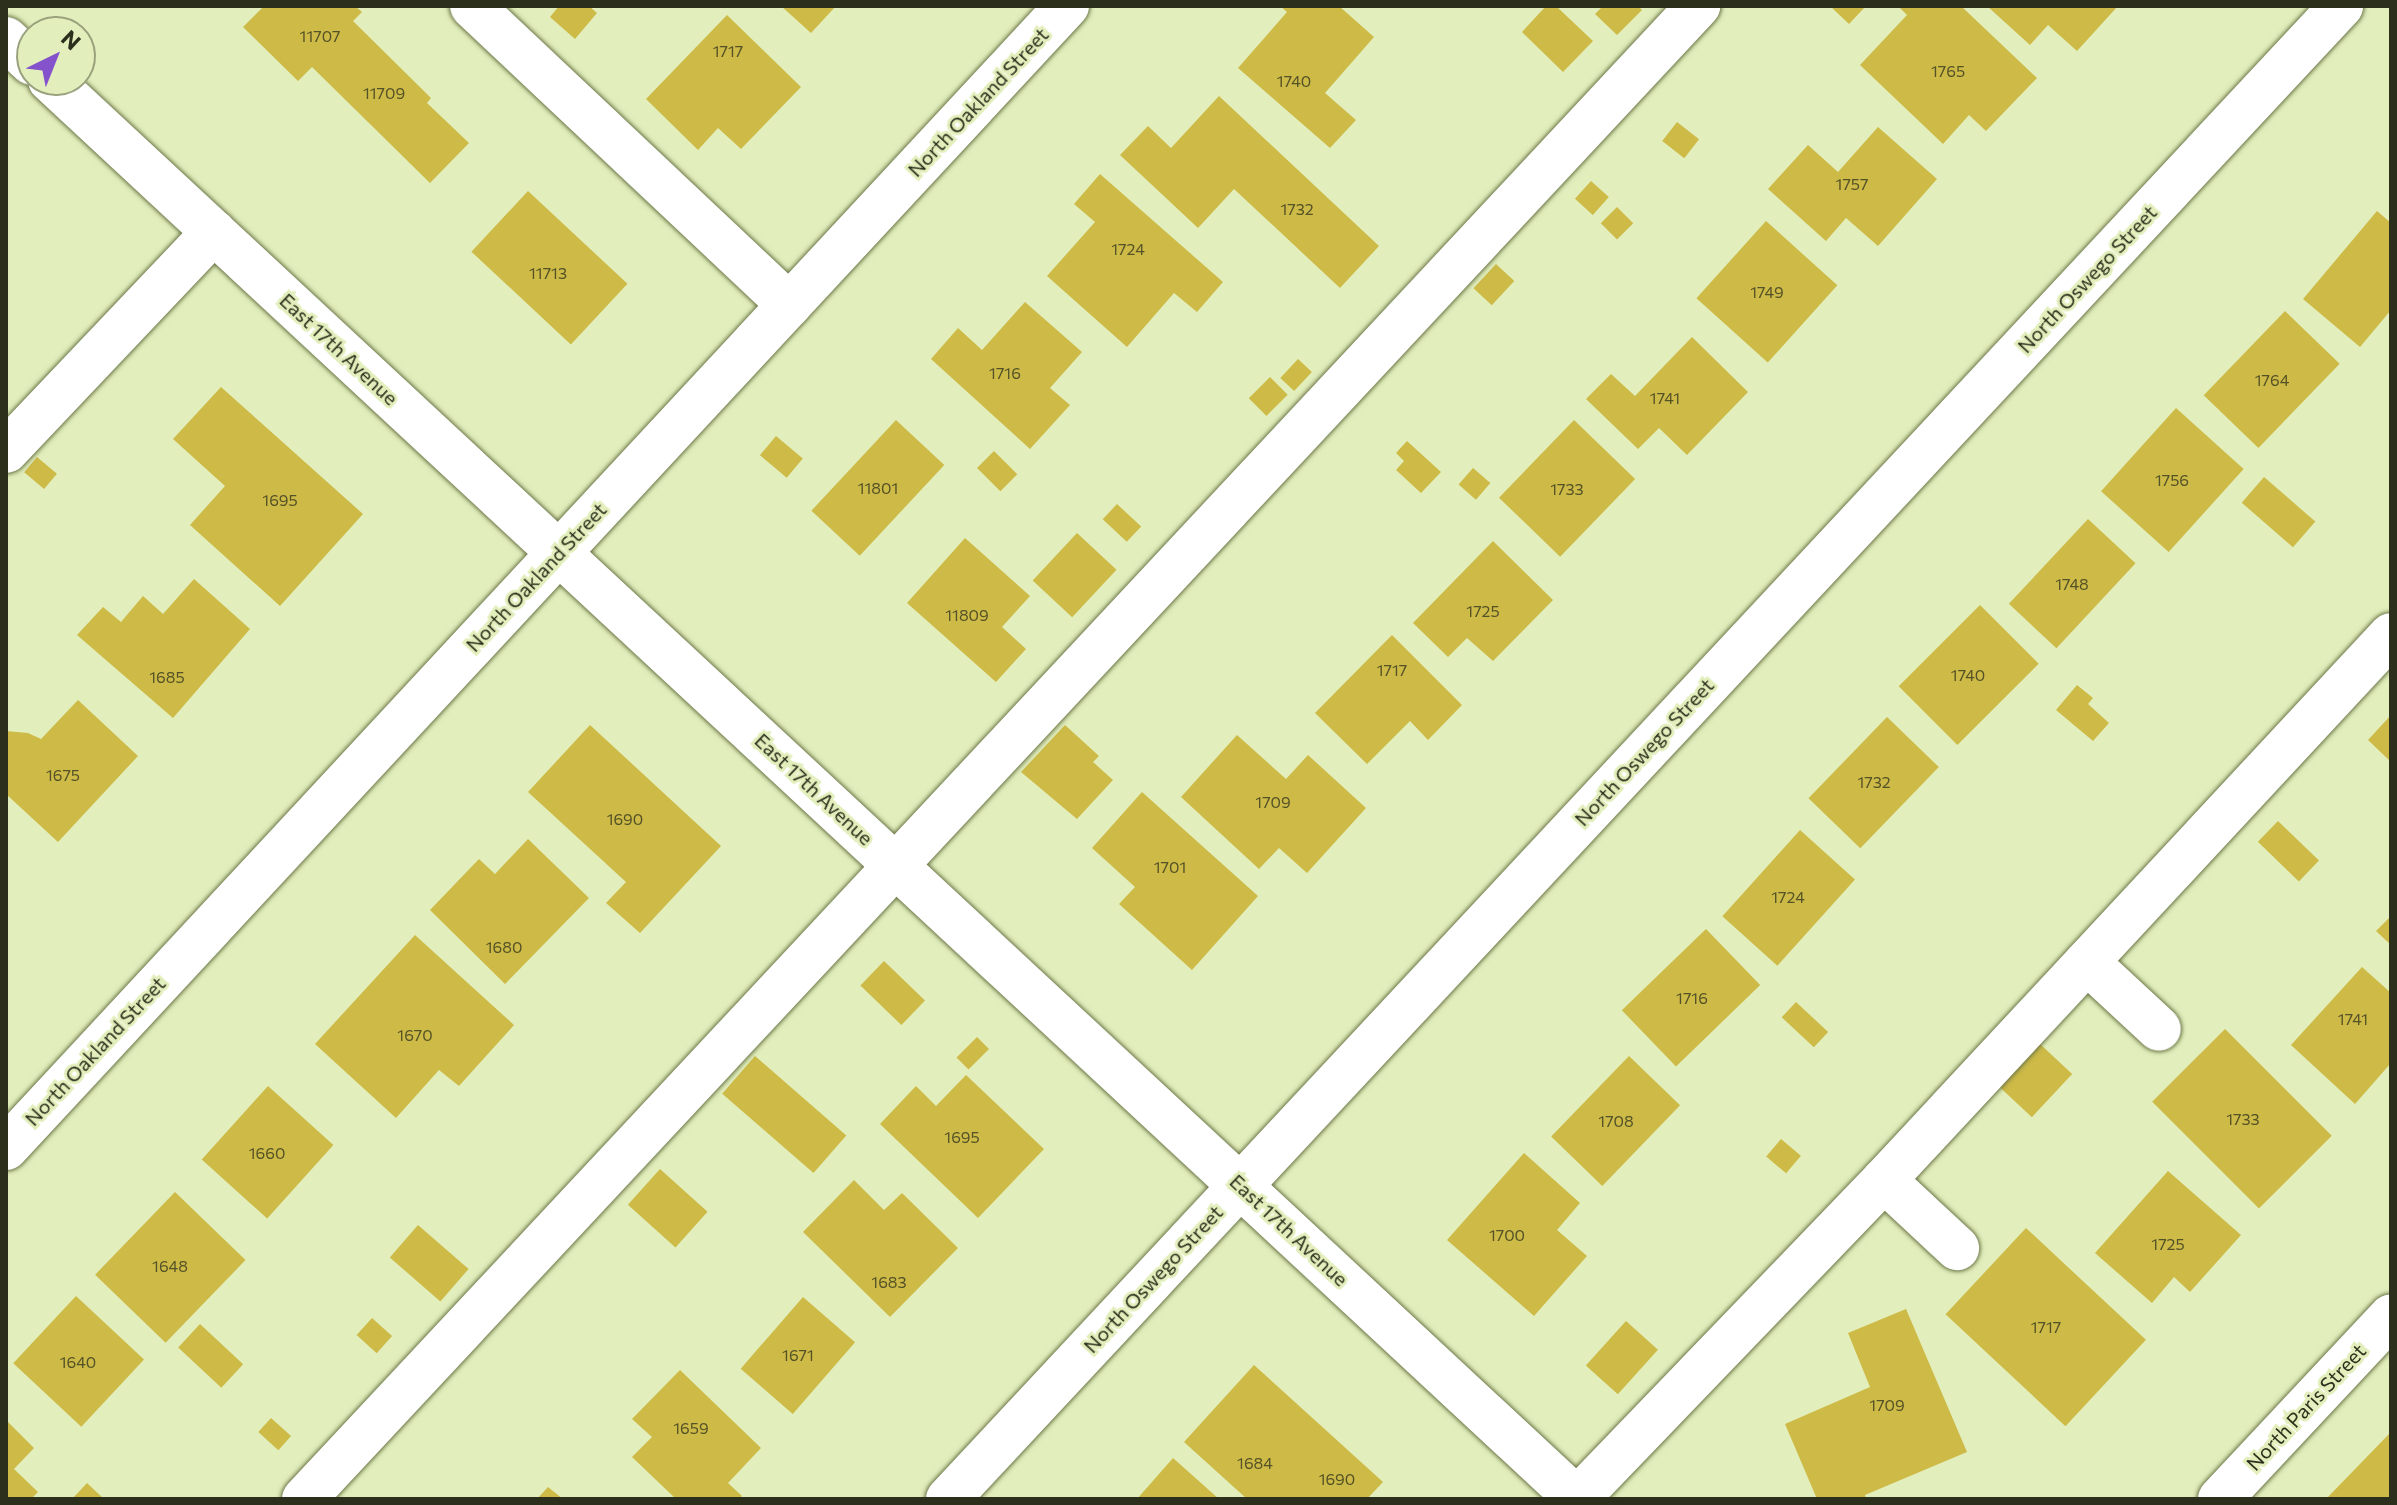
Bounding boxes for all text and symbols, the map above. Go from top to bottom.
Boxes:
north arrow [16,16,96,96]
street label: North Oakland Street [903,22,1053,182]
text: N [56,24,87,55]
house number: 11707 [300,26,340,46]
house number: 1717 [713,41,743,61]
house number: 1765 [1931,61,1965,81]
house number: 1740 [1277,71,1311,91]
house number: 11709 [363,83,405,103]
house number: 1757 [1836,174,1868,194]
house number: 1732 [1280,199,1314,219]
street label: North Oswego Street [2012,200,2162,358]
house number: 1724 [1111,239,1145,259]
house number: 11713 [529,263,567,283]
house number: 1749 [1750,282,1784,302]
street label: East 17th Avenue [275,288,403,410]
house number: 1716 [989,363,1021,383]
house number: 1764 [2255,370,2289,390]
house number: 1741 [1650,388,1680,408]
house number: 1756 [2155,470,2189,490]
house number: 11801 [858,478,898,498]
house number: 1733 [1550,479,1584,499]
house number: 1695 [262,490,298,510]
street label: North Oakland Street [461,497,611,657]
house number: 1748 [2055,574,2089,594]
house number: 1725 [1466,601,1500,621]
house number: 11809 [945,605,989,625]
house number: 1717 [1377,660,1407,680]
house number: 1740 [1951,665,1985,685]
house number: 1685 [149,667,185,687]
street label: North Oswego Street [1569,673,1719,831]
street label: East 17th Avenue [750,728,878,850]
house number: 1675 [46,765,80,785]
house number: 1732 [1857,772,1891,792]
house number: 1709 [1255,792,1291,812]
house number: 1690 [607,809,643,829]
house number: 1701 [1154,857,1186,877]
house number: 1724 [1771,887,1805,907]
house number: 1680 [486,937,522,957]
street label: North Oakland Street [20,971,170,1131]
house number: 1716 [1676,988,1708,1008]
house number: 1741 [2338,1009,2368,1029]
house number: 1670 [397,1025,433,1045]
house number: 1733 [2226,1109,2260,1129]
house number: 1708 [1598,1111,1634,1131]
house number: 1695 [944,1127,980,1147]
house number: 1660 [249,1143,285,1163]
street label: East 17th Avenue [1225,1169,1353,1291]
street label: North Oswego Street [1078,1200,1228,1358]
house number: 1700 [1489,1225,1525,1245]
house number: 1725 [2151,1234,2185,1254]
house number: 1648 [152,1256,188,1276]
house number: 1683 [871,1272,907,1292]
house number: 1717 [2031,1317,2061,1337]
street label: North Paris Street [2241,1339,2371,1475]
house number: 1671 [782,1345,814,1365]
house number: 1640 [60,1352,96,1372]
house number: 1709 [1869,1395,1905,1415]
house number: 1659 [673,1418,709,1438]
house number: 1684 [1237,1453,1273,1473]
house number: 1690 [1319,1469,1355,1489]

